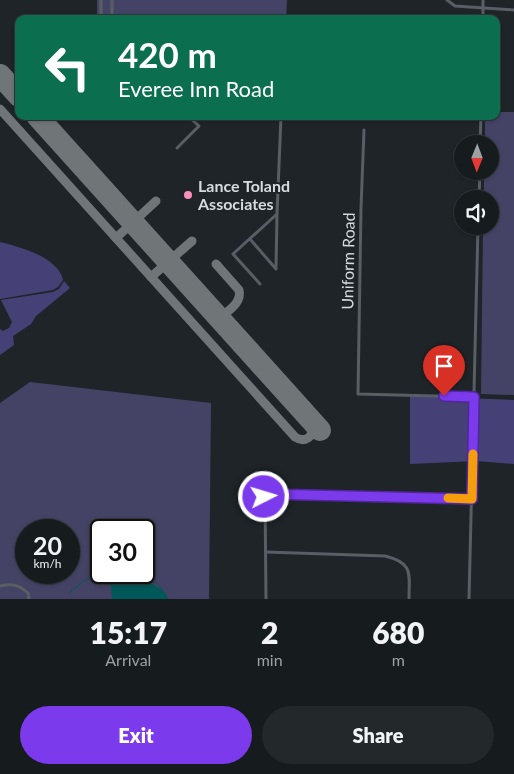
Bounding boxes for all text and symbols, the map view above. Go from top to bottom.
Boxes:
text: 420 m [118,33,217,75]
icon: left [35,35,100,100]
text: Everee Inn Road [118,75,274,102]
north arrow [454,135,499,180]
map controls [454,135,499,235]
place label: Lance Toland Associates [197,176,290,213]
marker: Lance Toland Associates [182,189,194,201]
button: sound [454,190,499,235]
street label: Uniform Road [337,212,358,310]
pin [423,345,465,396]
icon: arrive [430,352,458,380]
position arrow [237,470,289,522]
speed limit sign: 30 [90,519,155,584]
text: 20 [33,530,62,560]
text: km/h [33,556,62,571]
text: 15:17 [90,614,167,650]
text: 2 [261,614,278,650]
text: 680 [372,614,424,650]
text: Arrival [105,650,151,669]
text: min [257,650,283,669]
text: m [392,650,405,669]
button: Exit [20,706,252,764]
button: Share [262,706,494,764]

